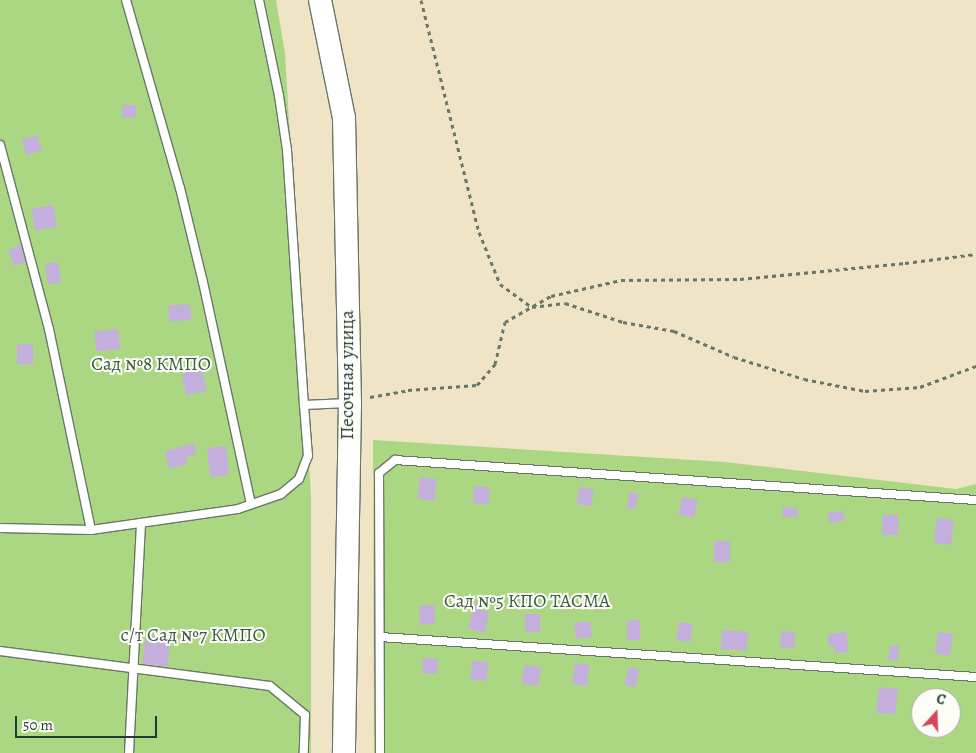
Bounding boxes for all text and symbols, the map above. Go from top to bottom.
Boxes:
street label: Песочная улица [337,310,359,440]
park label: Сад №8 КМПО [91,354,211,376]
park label: Сад №5 КПО ТАСМА [444,591,610,613]
park label: с/т Сад №7 КМПО [120,625,266,647]
north arrow [911,688,961,738]
text: С [934,689,948,710]
scale bar [18,706,160,738]
text: 50 m [23,715,53,735]

